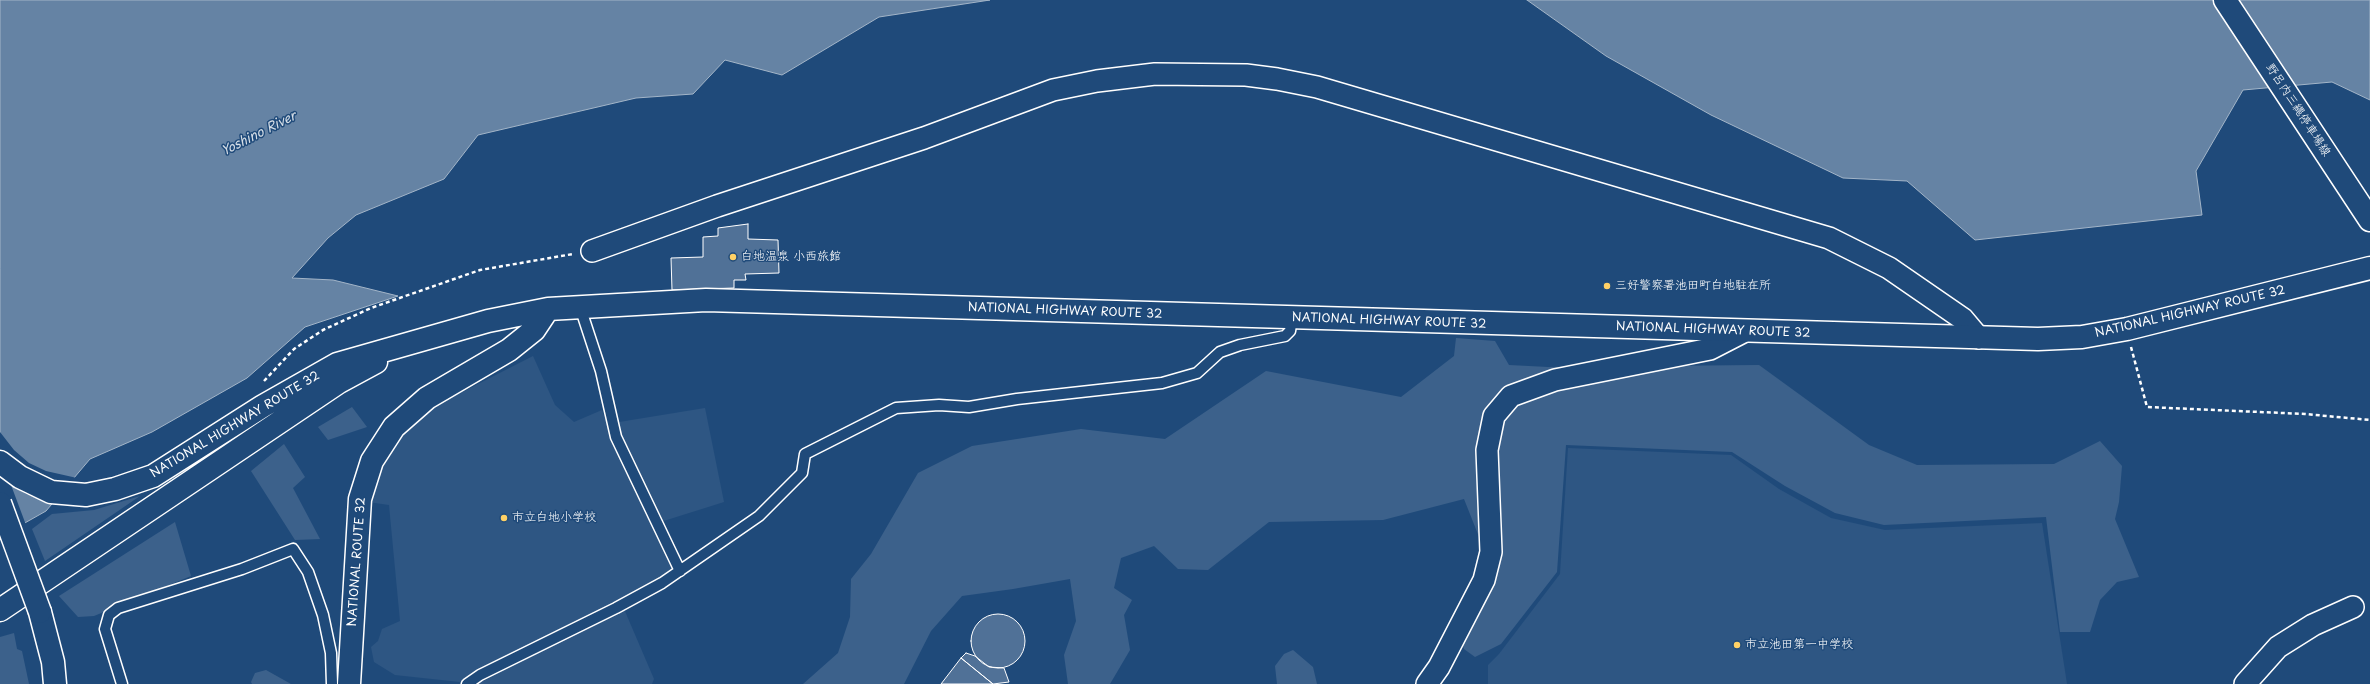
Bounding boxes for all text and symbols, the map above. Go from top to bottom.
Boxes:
street label: 野呂内三縄停車場線 [2263,61,2333,159]
water label: Yoshino River [219,108,299,160]
place label: 白地温泉 小西旅館 [741,250,841,264]
marker: 白地温泉 小西旅館 [728,252,738,262]
place label: 三好警察署池田町白地駐在所 [1615,279,1771,293]
marker: 三好警察署池田町白地駐在所 [1602,281,1612,291]
street label: NATIONAL HIGHWAY ROUTE 32 [2093,283,2287,341]
street label: NATIONAL HIGHWAY ROUTE 32 [967,300,1163,322]
street label: NATIONAL HIGHWAY ROUTE 32 [1291,310,1487,332]
street label: NATIONAL HIGHWAY ROUTE 32 [1615,319,1811,341]
street label: NATIONAL HIGHWAY ROUTE 32 [148,369,322,481]
street label: NATIONAL ROUTE 32 [345,497,369,627]
place label: 市立白地小学校 [512,511,596,525]
marker: 市立白地小学校 [499,513,509,523]
place label: 市立池田第一中学校 [1745,638,1853,652]
marker: 市立池田第一中学校 [1732,640,1742,650]

